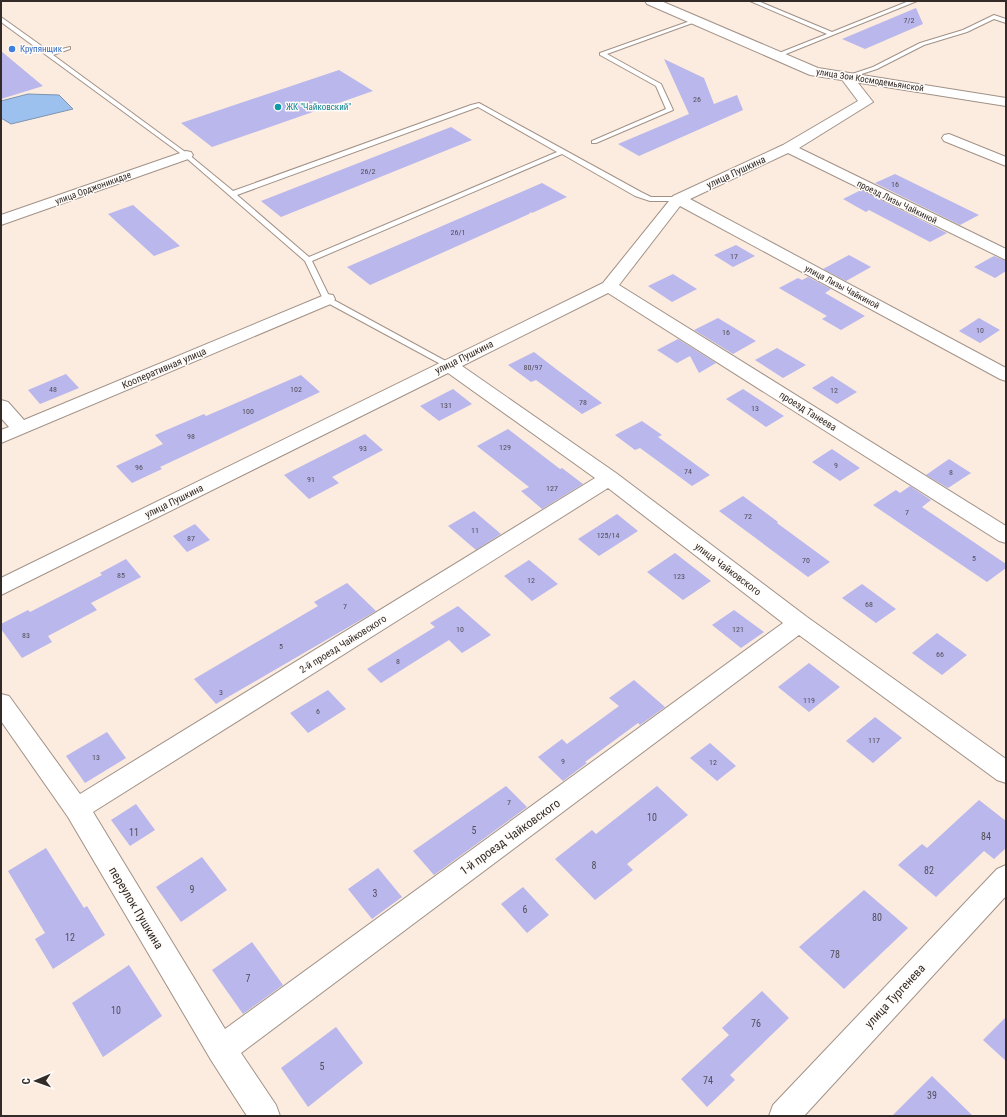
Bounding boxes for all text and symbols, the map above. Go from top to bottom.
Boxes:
house number: 7/2 [904,16,914,25]
marker: Крупянщик [7,44,17,54]
place label: Крупянщик [20,44,63,54]
street label: улица Зои Космодемьянской [815,67,925,93]
house number: 26 [693,95,701,104]
marker: ЖК "Чайковский" [273,102,283,112]
place label: ЖК "Чайковский" [286,102,351,112]
street label: улица Пушкина [705,153,767,190]
house number: 26/2 [361,167,375,176]
street label: улица Орджоникидзе [54,170,132,206]
street label: проезд Лизы Чайкиной [855,178,939,226]
house number: 16 [891,180,899,189]
house number: 26/1 [451,228,465,237]
house number: 17 [730,252,738,261]
street label: улица Лизы Чайкиной [803,263,881,311]
house number: 10 [976,326,984,335]
house number: 16 [722,328,730,337]
street label: улица Пушкина [433,338,495,376]
street label: Кооперативная улица [120,345,208,391]
house number: 80/97 [524,363,542,372]
house number: 48 [49,385,57,394]
house number: 102 [290,385,302,394]
house number: 12 [830,386,838,395]
street label: проезд Танеева [777,389,839,433]
house number: 78 [579,398,587,407]
house number: 131 [440,401,452,410]
house number: 13 [751,404,759,413]
house number: 100 [242,407,254,416]
house number: 98 [187,432,195,441]
house number: 129 [499,443,511,452]
house number: 93 [359,444,367,453]
house number: 9 [834,461,838,470]
house number: 96 [135,463,143,472]
house number: 74 [684,467,692,476]
house number: 8 [949,468,953,477]
house number: 91 [307,475,315,484]
street label: улица Пушкина [143,482,205,520]
house number: 127 [546,484,558,493]
house number: 7 [905,508,909,517]
house number: 72 [744,512,752,521]
house number: 11 [471,526,479,535]
house number: 125/14 [597,531,619,540]
house number: 87 [187,534,195,543]
street label: улица Чайковского [693,540,763,598]
house number: 5 [972,554,976,563]
house number: 70 [802,556,810,565]
house number: 85 [117,571,125,580]
house number: 123 [673,572,685,581]
house number: 12 [527,576,535,585]
house number: 68 [865,600,873,609]
house number: 7 [343,602,347,611]
street label: 2-й проезд Чайковского [298,613,388,675]
house number: 10 [456,625,464,634]
house number: 121 [732,625,744,634]
house number: 83 [22,631,30,640]
house number: 5 [279,642,283,651]
house number: 66 [936,650,944,659]
house number: 8 [396,657,400,666]
house number: 3 [219,688,223,697]
house number: 119 [803,696,815,705]
house number: 6 [316,707,320,716]
house number: 117 [868,736,880,745]
house number: 13 [92,753,100,762]
house number: 9 [561,757,565,766]
house number: 12 [709,758,717,767]
street label: 1-й проезд Чайковского [457,796,563,878]
house number: 7 [507,798,511,807]
house number: 10 [647,812,657,823]
house number: 5 [472,825,477,836]
house number: 11 [129,827,139,838]
house number: 84 [981,831,991,842]
house number: 8 [592,860,597,871]
street label: переулок Пушкина [106,864,166,952]
house number: 82 [924,865,934,876]
house number: 9 [190,884,195,895]
house number: 3 [373,888,378,899]
house number: 6 [523,904,528,915]
house number: 80 [872,912,882,923]
house number: 12 [65,932,75,943]
house number: 78 [830,949,840,960]
street label: улица Тургенева [862,961,928,1031]
house number: 7 [246,973,251,984]
house number: 10 [111,1005,121,1016]
house number: 76 [751,1018,761,1029]
north arrow [16,1061,56,1101]
house number: 5 [320,1061,325,1072]
house number: 74 [703,1075,713,1086]
text: С [20,1078,33,1085]
house number: 39 [927,1090,937,1101]

